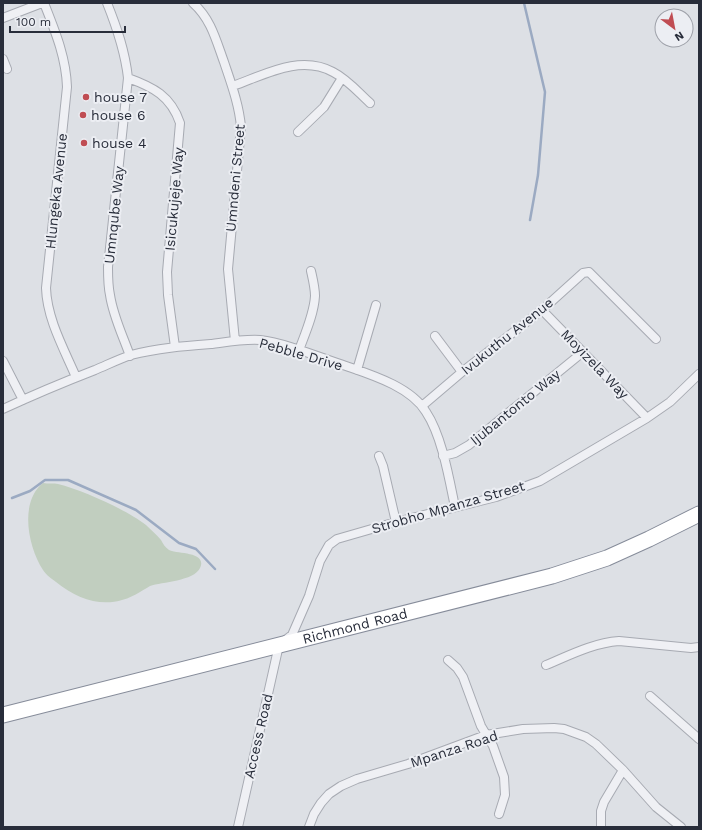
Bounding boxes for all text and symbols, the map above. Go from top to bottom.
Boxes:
scale bar [10,8,125,34]
north arrow [654,8,694,48]
text: 100 m [16,15,51,29]
text: N [672,28,686,44]
place label: house 7 [94,89,147,105]
marker: house 7 [81,92,91,102]
place label: house 6 [91,107,145,123]
marker: house 6 [78,110,88,120]
street label: Umndeni Street [222,123,248,232]
street label: Hlungeka Avenue [42,132,70,250]
place label: house 4 [92,135,147,151]
marker: house 4 [79,138,89,148]
street label: Isicukujeje Way [162,146,187,251]
street label: Umnqube Way [101,165,127,265]
street label: Ivukuthu Avenue [458,294,556,378]
street label: Moyizela Way [558,326,633,403]
street label: Pebble Drive [257,334,345,374]
street label: Ijubantonto Way [467,365,564,448]
street label: Strobho Mpanza Street [370,477,527,537]
street label: Richmond Road [301,605,409,647]
street label: Access Road [240,692,276,780]
street label: Mpanza Road [408,727,500,771]

